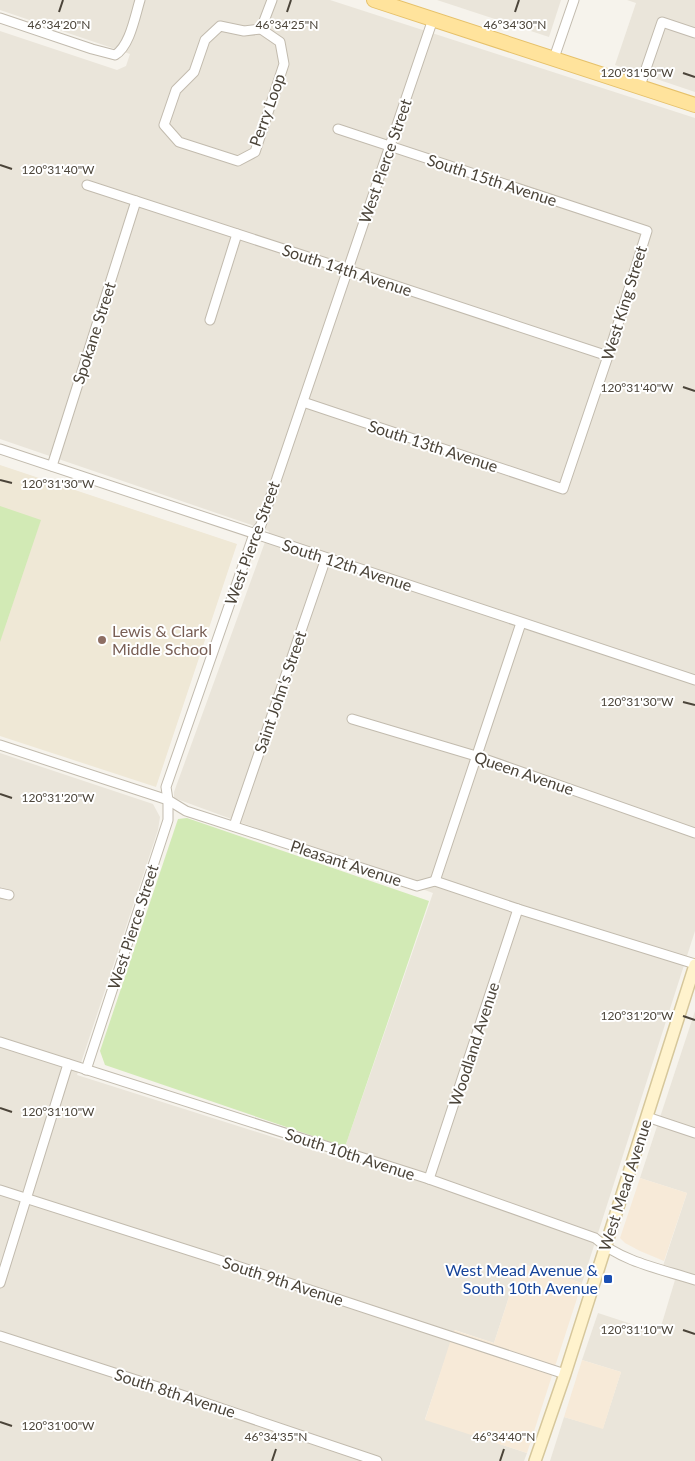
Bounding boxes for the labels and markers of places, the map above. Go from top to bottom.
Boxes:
place label: Lewis & Clark Middle School [112,621,212,658]
marker: Lewis & Clark Middle School [96,634,108,646]
place label: West Mead Avenue & South 10th Avenue [445,1260,599,1297]
marker: West Mead Avenue & South 10th Avenue [602,1273,614,1285]

